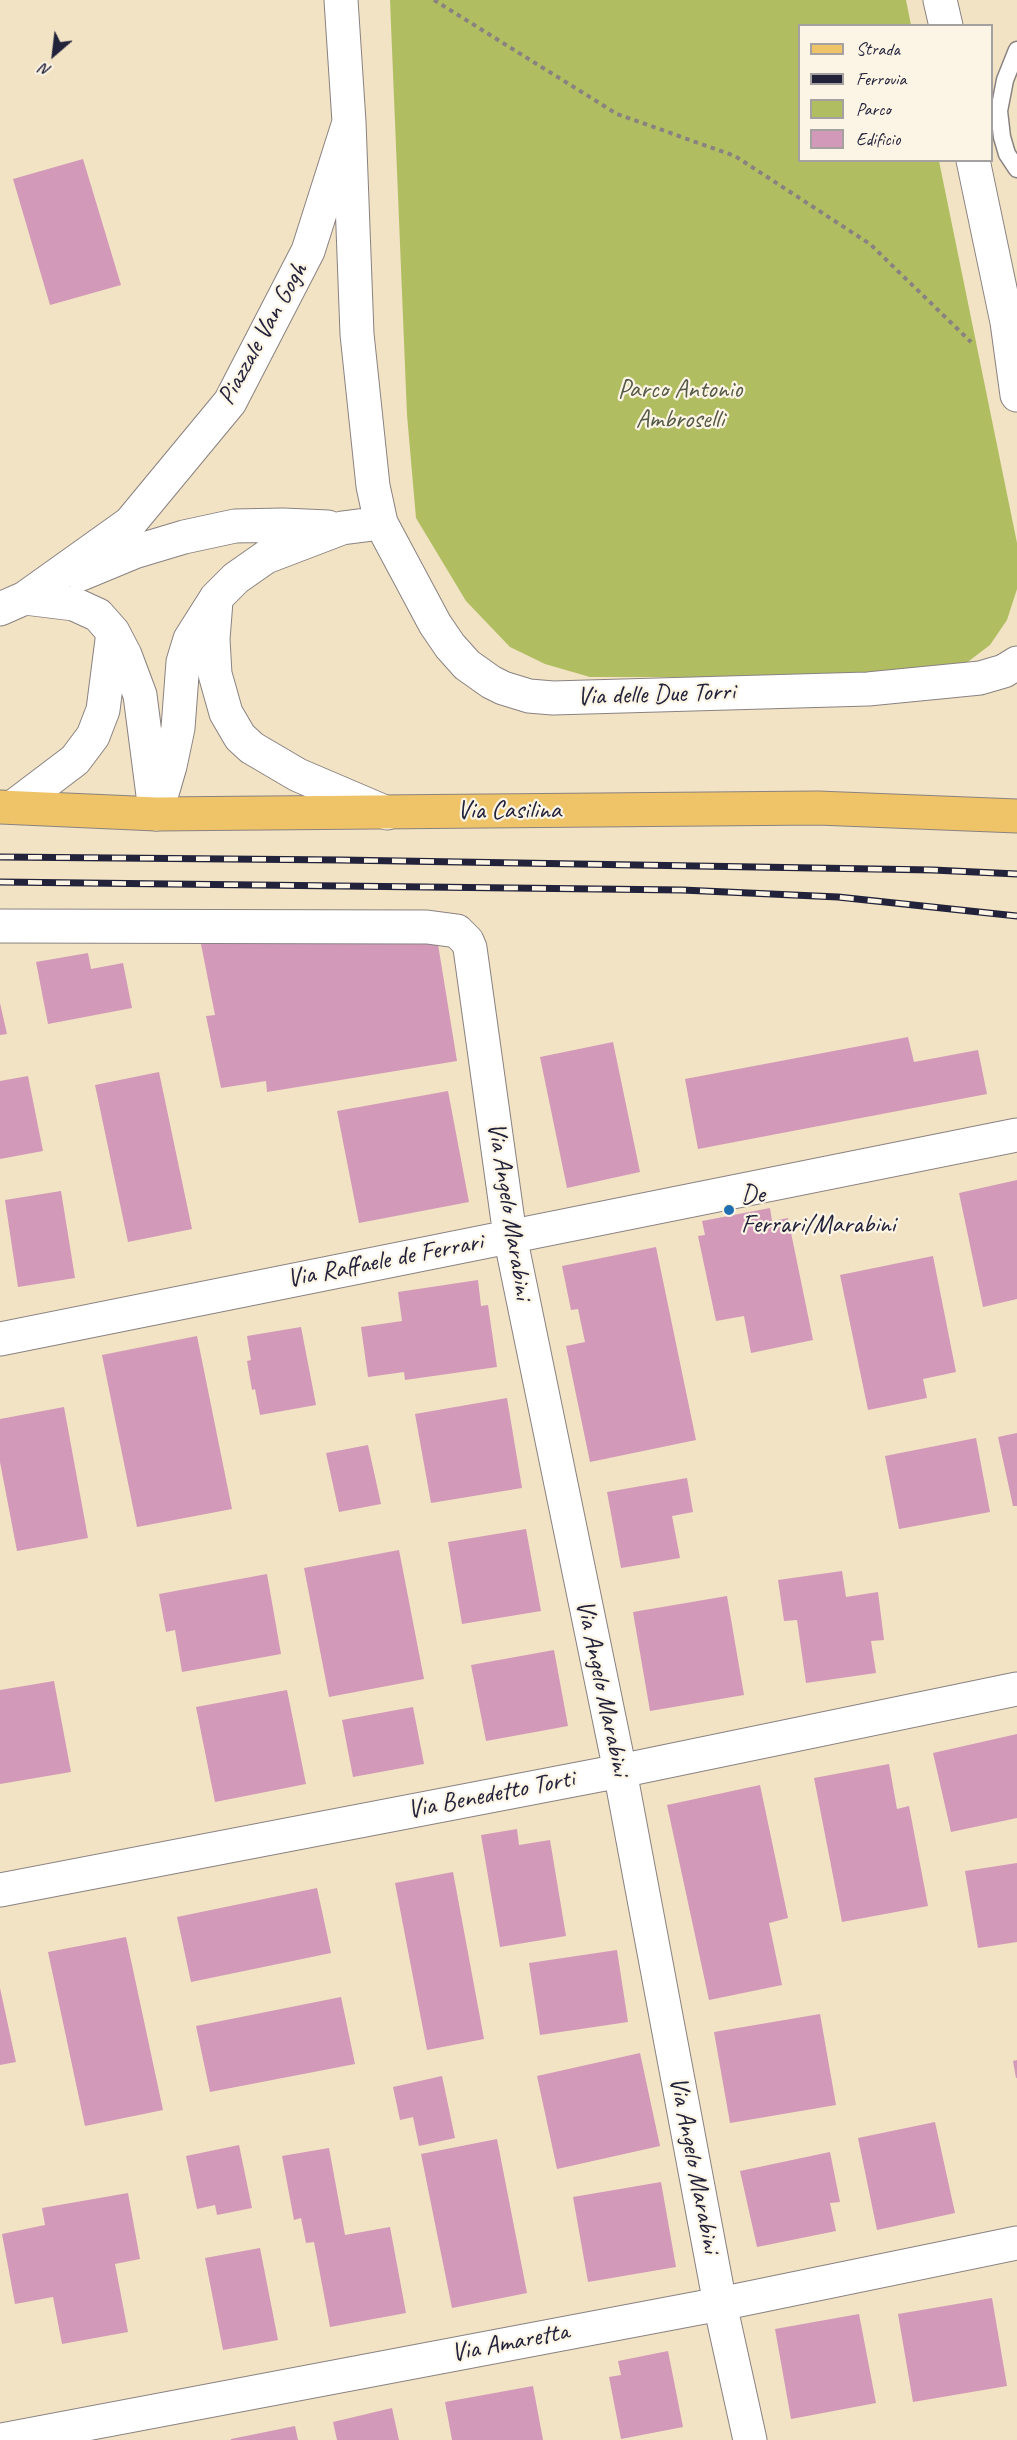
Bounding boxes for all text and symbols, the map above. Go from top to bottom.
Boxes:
north arrow [24,24,84,84]
legend [798,24,993,162]
text: Strada [856,38,900,60]
text: N [36,59,55,81]
text: Ferrovia [856,68,906,90]
text: Parco [856,98,891,120]
text: Edificio [856,128,900,150]
street label: Piazzale Van Gogh [211,258,315,410]
park label: Parco Antonio Ambroselli [618,374,742,436]
street label: Via delle Due Torri [576,677,736,713]
street label: Via Casilina [457,795,561,827]
street label: Via Angelo Marabini [480,1120,538,1302]
place label: De Ferrari/Marabini [741,1179,895,1240]
marker: De Ferrari/Marabini [722,1203,736,1217]
street label: Via Raffaele de Ferrari [285,1227,485,1295]
street label: Via Angelo Marabini [568,1597,636,1779]
street label: Via Benedetto Torti [405,1764,577,1826]
street label: Via Angelo Marabini [662,2074,726,2256]
street label: Via Amaretta [449,2316,571,2370]

